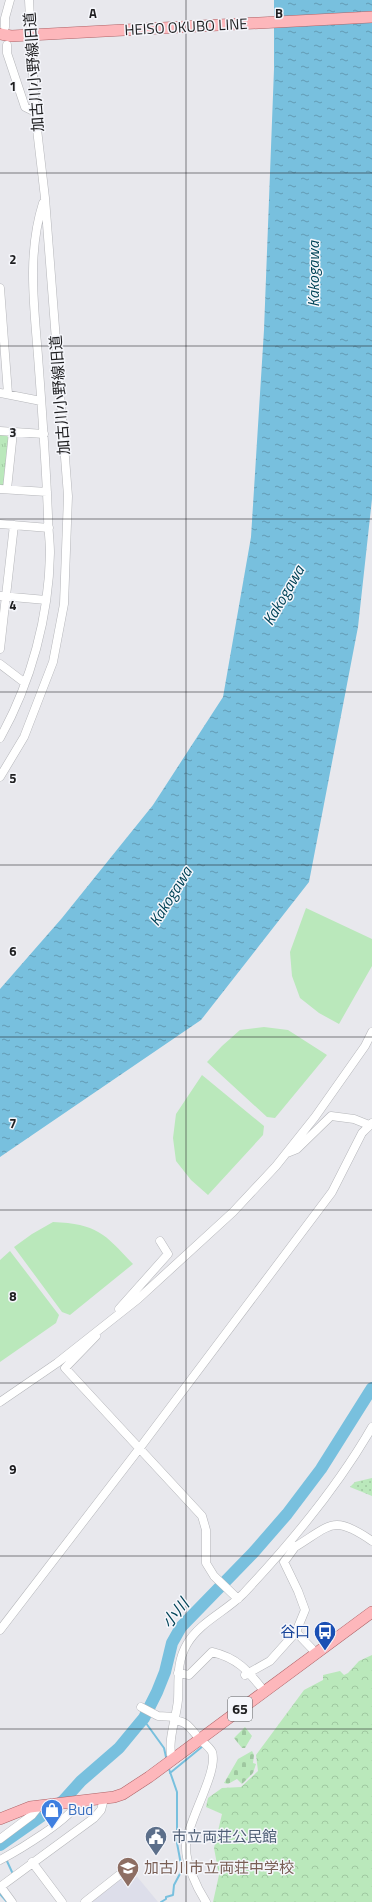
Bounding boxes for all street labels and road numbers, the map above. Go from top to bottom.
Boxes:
street label: 加古川小野線旧道 [18,11,49,133]
street label: HEISO OKUBO LINE [124,12,248,41]
street label: 加古川小野線旧道 [44,334,75,456]
road number: 65 [228,1697,252,1721]

